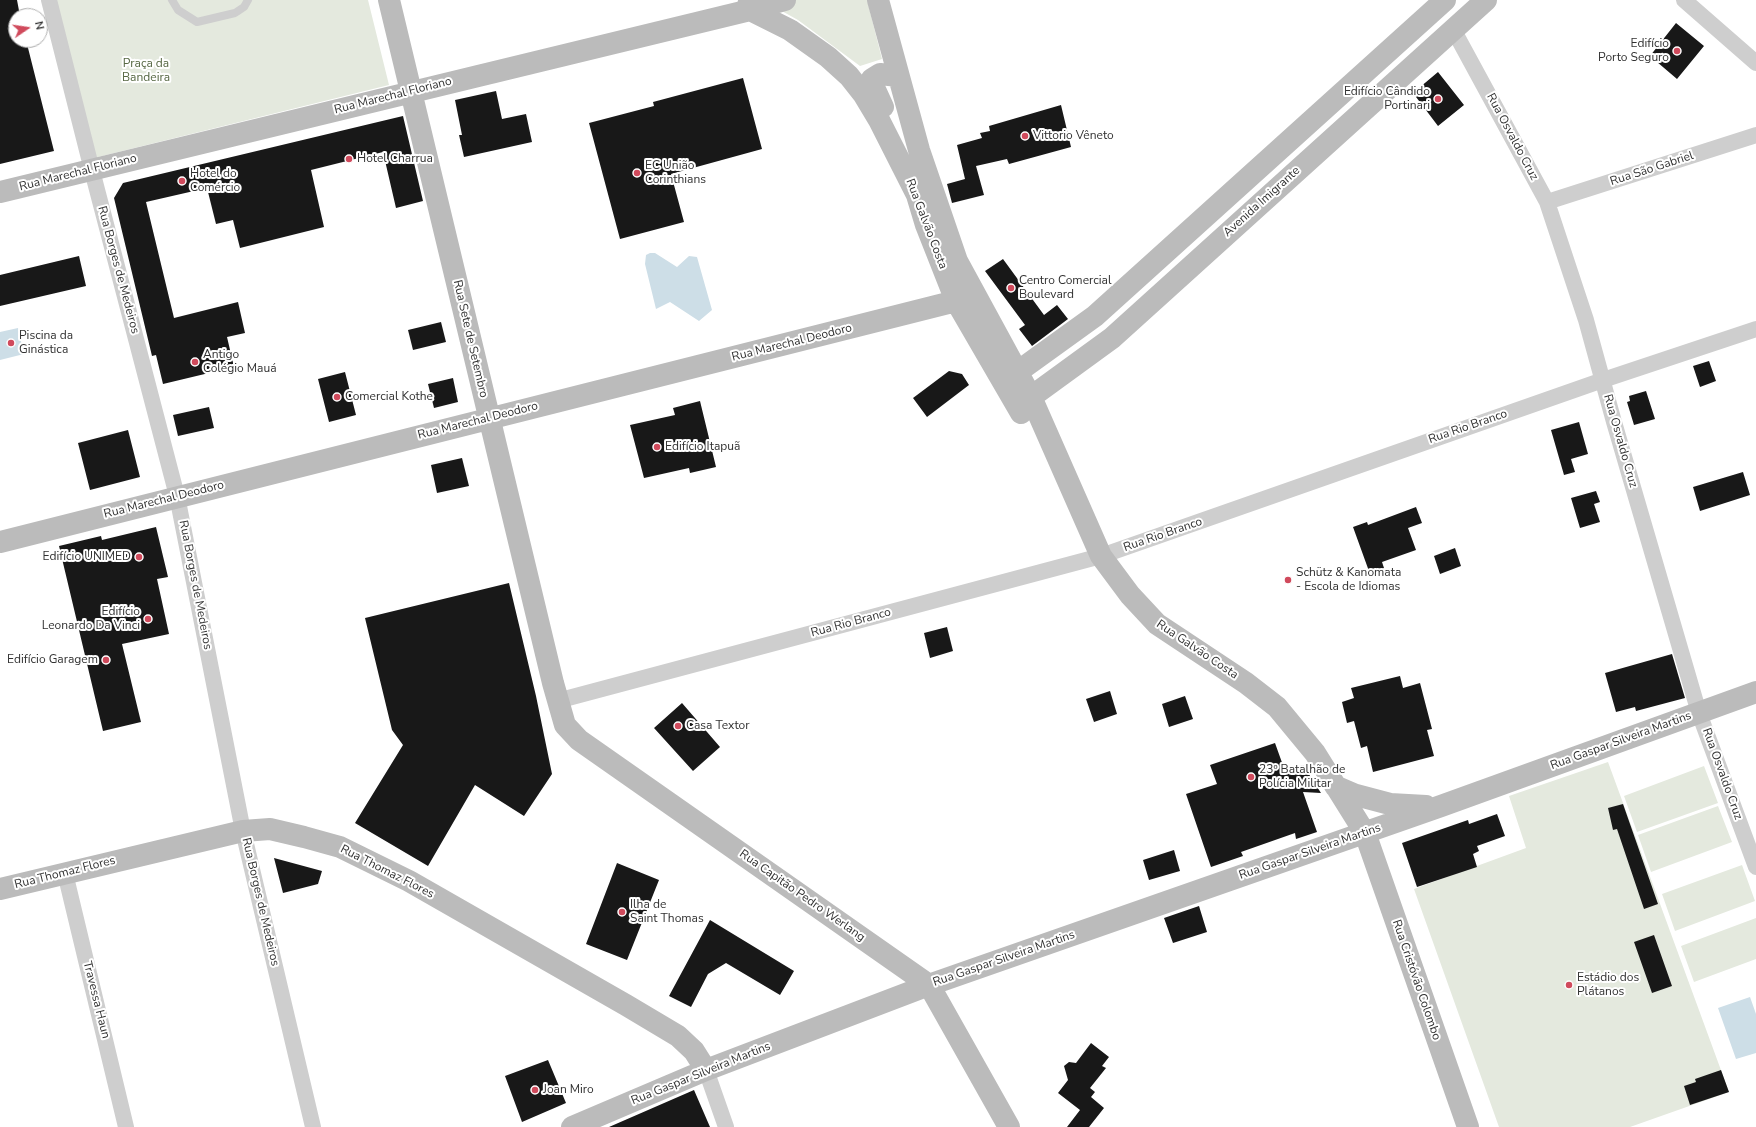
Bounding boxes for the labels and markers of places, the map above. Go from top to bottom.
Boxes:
place label: Edifício Porto Seguro [1598,37,1669,65]
marker: Edifício Porto Seguro [1672,46,1682,56]
place label: Edifício Cândido Portinari [1344,85,1430,113]
marker: Edifício Cândido Portinari [1433,94,1443,104]
place label: Vittorio Vêneto [1033,129,1114,143]
marker: Vittorio Vêneto [1020,131,1030,141]
place label: Hotel Charrua [357,152,433,166]
marker: Hotel Charrua [344,154,354,164]
place label: EC União Corinthians [645,159,706,187]
place label: Hotel do Comércio [190,167,240,195]
marker: EC União Corinthians [632,168,642,178]
marker: Hotel do Comércio [177,176,187,186]
place label: Centro Comercial Boulevard [1019,274,1111,302]
marker: Centro Comercial Boulevard [1006,283,1016,293]
place label: Piscina da Ginástica [19,329,73,357]
marker: Piscina da Ginástica [6,338,16,348]
place label: Antigo Colégio Mauá [203,348,276,376]
marker: Antigo Colégio Mauá [190,357,200,367]
place label: Comercial Kothe [345,390,433,404]
marker: Comercial Kothe [332,392,342,402]
place label: Edifício Itapuã [665,440,740,454]
marker: Edifício Itapuã [652,442,662,452]
place label: Edifício UNIMED [43,550,131,564]
marker: Edifício UNIMED [134,552,144,562]
place label: Schütz & Kanomata - Escola de Idiomas [1296,566,1401,594]
marker: Schütz & Kanomata - Escola de Idiomas [1283,575,1293,585]
place label: Edifício Leonardo Da Vinci [42,605,140,633]
marker: Edifício Leonardo Da Vinci [143,614,153,624]
place label: Edifício Garagem [7,653,98,667]
marker: Edifício Garagem [101,655,111,665]
place label: Casa Textor [686,719,750,733]
marker: Casa Textor [673,721,683,731]
place label: 23º Batalhão de Polícia Militar [1259,763,1345,791]
marker: 23º Batalhão de Polícia Militar [1246,772,1256,782]
place label: Ilha de Saint Thomas [630,898,704,926]
marker: Ilha de Saint Thomas [617,907,627,917]
place label: Estádio dos Plátanos [1577,971,1639,999]
marker: Estádio dos Plátanos [1564,980,1574,990]
place label: Joan Miro [543,1083,594,1097]
marker: Joan Miro [530,1085,540,1095]

